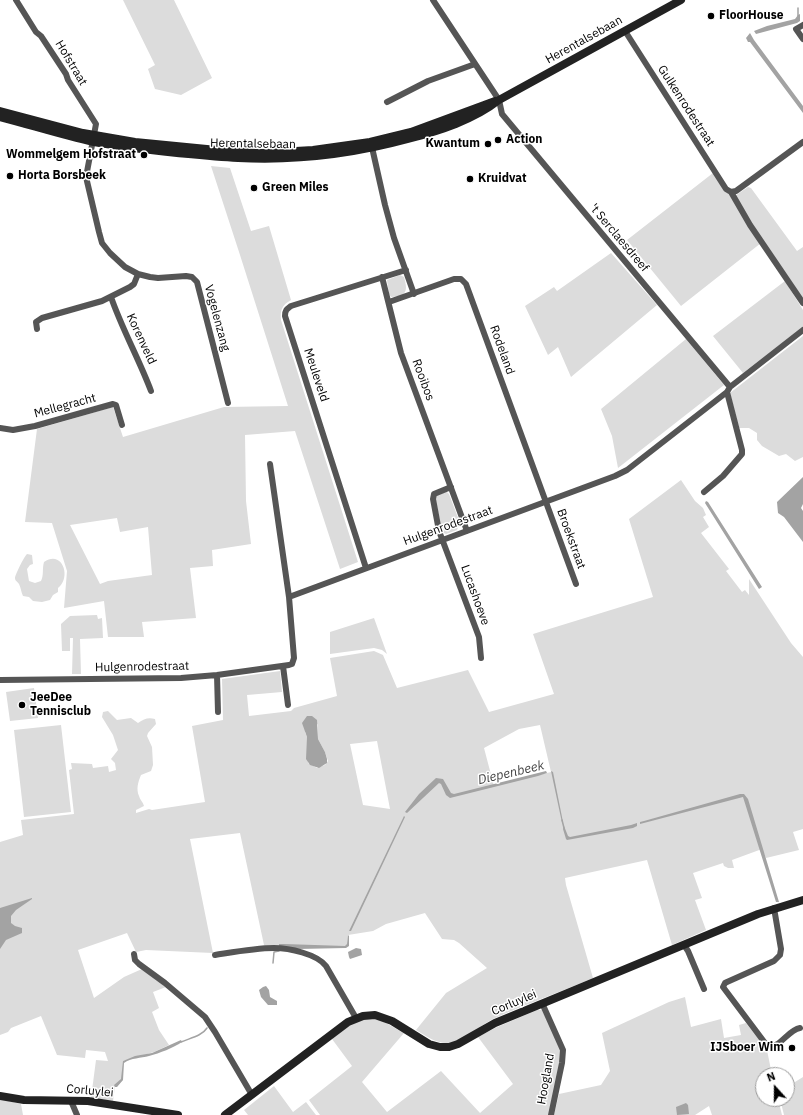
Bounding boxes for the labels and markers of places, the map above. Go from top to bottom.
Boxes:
place label: FloorHouse [719,9,783,23]
marker: FloorHouse [706,11,716,21]
place label: Action [506,133,542,147]
marker: Action [493,135,503,145]
place label: Kwantum [426,137,480,151]
marker: Kwantum [483,139,493,149]
place label: Wommelgem Hofstraat [6,148,136,162]
marker: Wommelgem Hofstraat [139,150,149,160]
place label: Horta Borsbeek [18,169,106,183]
marker: Horta Borsbeek [5,171,15,181]
place label: Kruidvat [478,172,527,186]
marker: Kruidvat [465,174,475,184]
place label: Green Miles [262,181,329,195]
marker: Green Miles [249,183,259,193]
place label: JeeDee Tennisclub [30,691,91,719]
marker: JeeDee Tennisclub [17,700,27,710]
place label: IJSboer Wim [710,1041,784,1055]
marker: IJSboer Wim [787,1043,797,1053]

